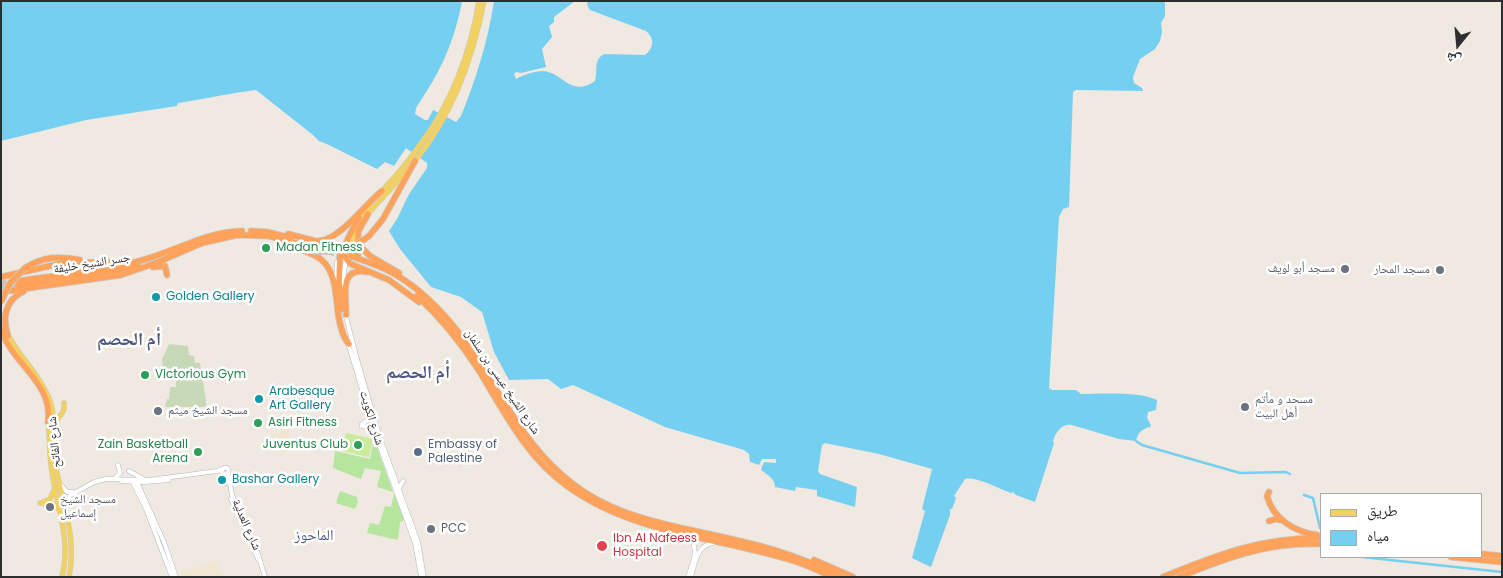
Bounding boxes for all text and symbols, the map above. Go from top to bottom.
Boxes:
north arrow [1433,20,1483,70]
text: ش [1444,48,1464,71]
place label: Madan Fitness [276,241,363,255]
marker: Madan Fitness [260,242,272,254]
street label: جسر الشيخ خليفة [53,251,131,277]
place label: مسجد أبو لويف [1268,262,1335,276]
marker: مسجد أبو لويف [1339,263,1351,275]
place label: مسجد المحار [1374,263,1430,277]
marker: مسجد المحار [1434,264,1446,276]
place label: Golden Gallery [166,290,254,304]
marker: Golden Gallery [150,291,162,303]
street label: شارع الشيخ عيسى بن سلمان [461,327,543,437]
district label: أم الحصم [97,329,161,351]
district label: أم الحصم [386,362,450,384]
place label: Victorious Gym [155,368,246,382]
marker: Victorious Gym [139,369,151,381]
place label: Arabesque Art Gallery [269,385,335,413]
street label: شارع الكويت [356,389,386,447]
marker: Arabesque Art Gallery [253,393,265,405]
place label: مسجد و مأتم أهل البيت [1255,393,1313,421]
marker: مسجد و مأتم أهل البيت [1239,401,1251,413]
place label: مسجد الشيخ ميثم [168,404,248,418]
marker: مسجد الشيخ ميثم [152,405,164,417]
street label: شارع الفاتح [46,416,64,468]
place label: Asiri Fitness [268,416,337,430]
marker: Asiri Fitness [252,417,264,429]
place label: Zain Basketball Arena [98,438,188,466]
place label: Juventus Club [263,438,348,452]
place label: Embassy of Palestine [428,438,497,466]
marker: Juventus Club [352,439,364,451]
marker: Zain Basketball Arena [192,446,204,458]
marker: Embassy of Palestine [412,446,424,458]
place label: Bashar Gallery [232,473,319,487]
marker: Bashar Gallery [216,474,228,486]
place label: مسجد الشيخ إسماعيل [60,493,116,521]
legend [1320,493,1483,558]
street label: شارع العدلية [228,497,264,553]
text: طريق [1367,500,1398,521]
marker: مسجد الشيخ إسماعيل [44,501,56,513]
place label: PCC [441,522,466,536]
marker: PCC [425,523,437,535]
text: مياه [1367,525,1389,546]
district label: الماحوز [294,527,334,545]
place label: Ibn Al Nafeess Hospital [613,532,697,560]
marker: Ibn Al Nafeess Hospital [595,539,609,553]

